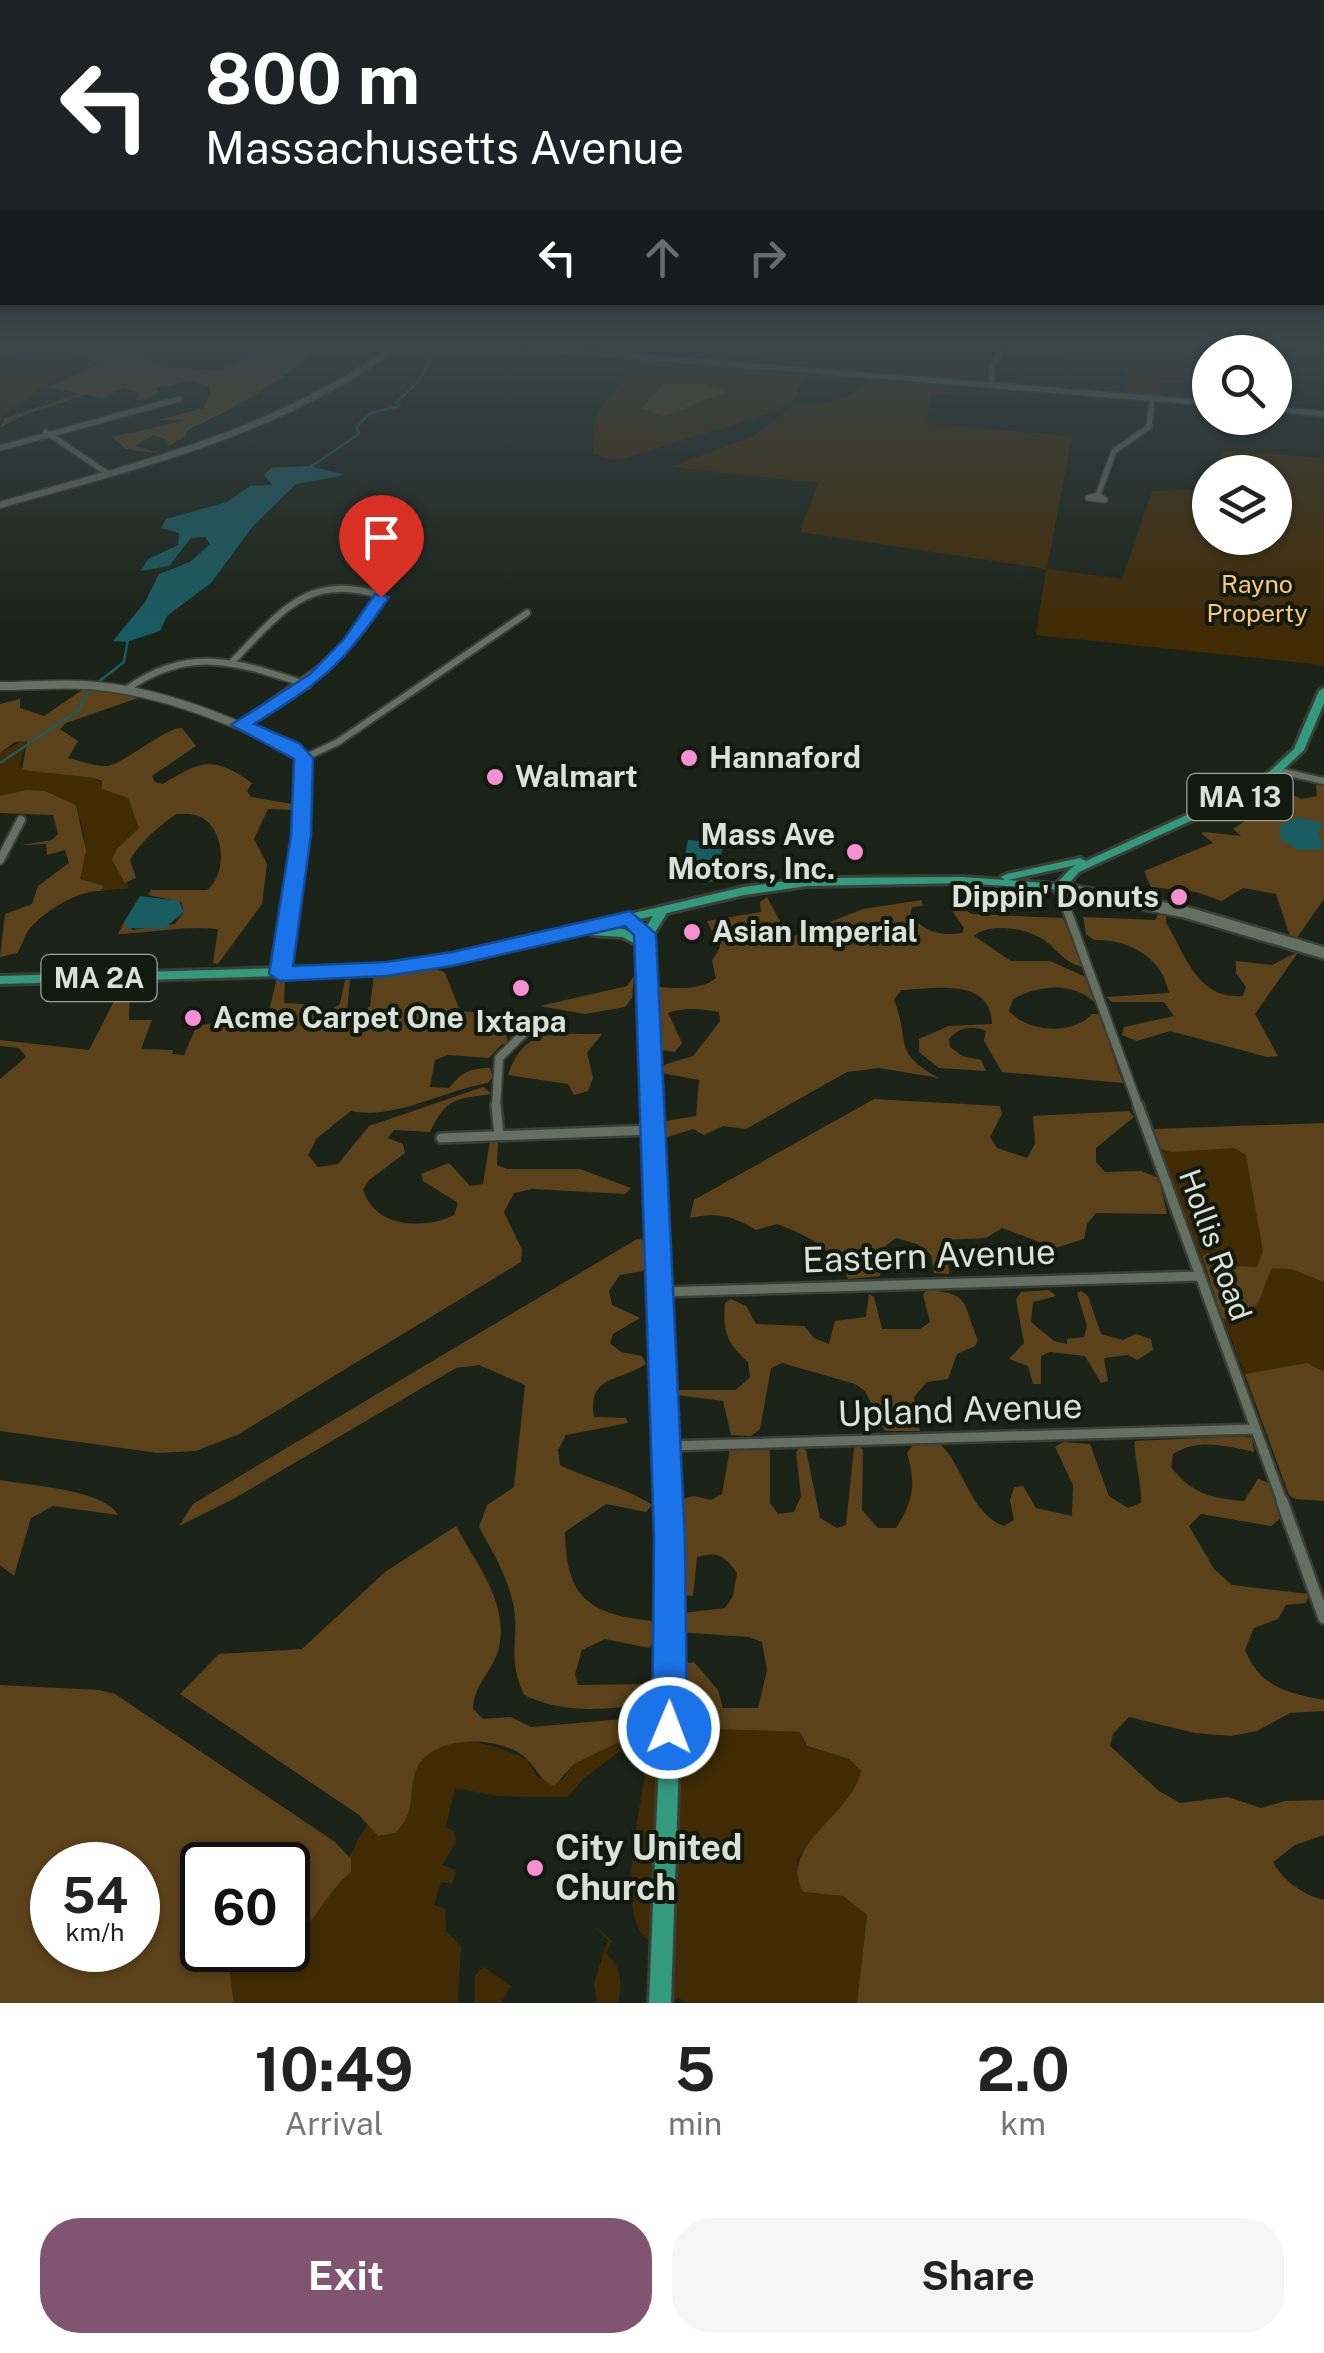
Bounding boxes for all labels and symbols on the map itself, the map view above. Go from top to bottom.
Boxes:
pin [339,495,424,598]
park label: Rayno Property [1206,569,1308,628]
place label: Hannaford [709,739,861,775]
marker: Hannaford [678,747,700,769]
place label: Walmart [515,758,638,794]
marker: Walmart [484,766,506,788]
road number: MA 13 [1188,774,1292,820]
place label: Mass Ave Motors, Inc. [667,816,835,886]
marker: Mass Ave Motors, Inc. [844,841,866,863]
place label: Dippin' Donuts [951,878,1159,914]
marker: Dippin' Donuts [1168,886,1190,908]
place label: Asian Imperial [712,913,918,949]
marker: Asian Imperial [681,921,703,943]
road number: MA 2A [42,955,156,1001]
marker: Ixtapa [510,977,532,999]
place label: Acme Carpet One [213,999,464,1035]
place label: Ixtapa [475,1003,567,1039]
marker: Acme Carpet One [182,1007,204,1029]
street label: Hollis Road [1172,1164,1260,1325]
street label: Eastern Avenue [802,1231,1056,1280]
street label: Upland Avenue [837,1385,1083,1434]
position arrow [617,1676,721,1780]
place label: City United Church [555,1827,742,1908]
speed limit sign: 60 [180,1842,310,1972]
marker: City United Church [524,1857,546,1879]

